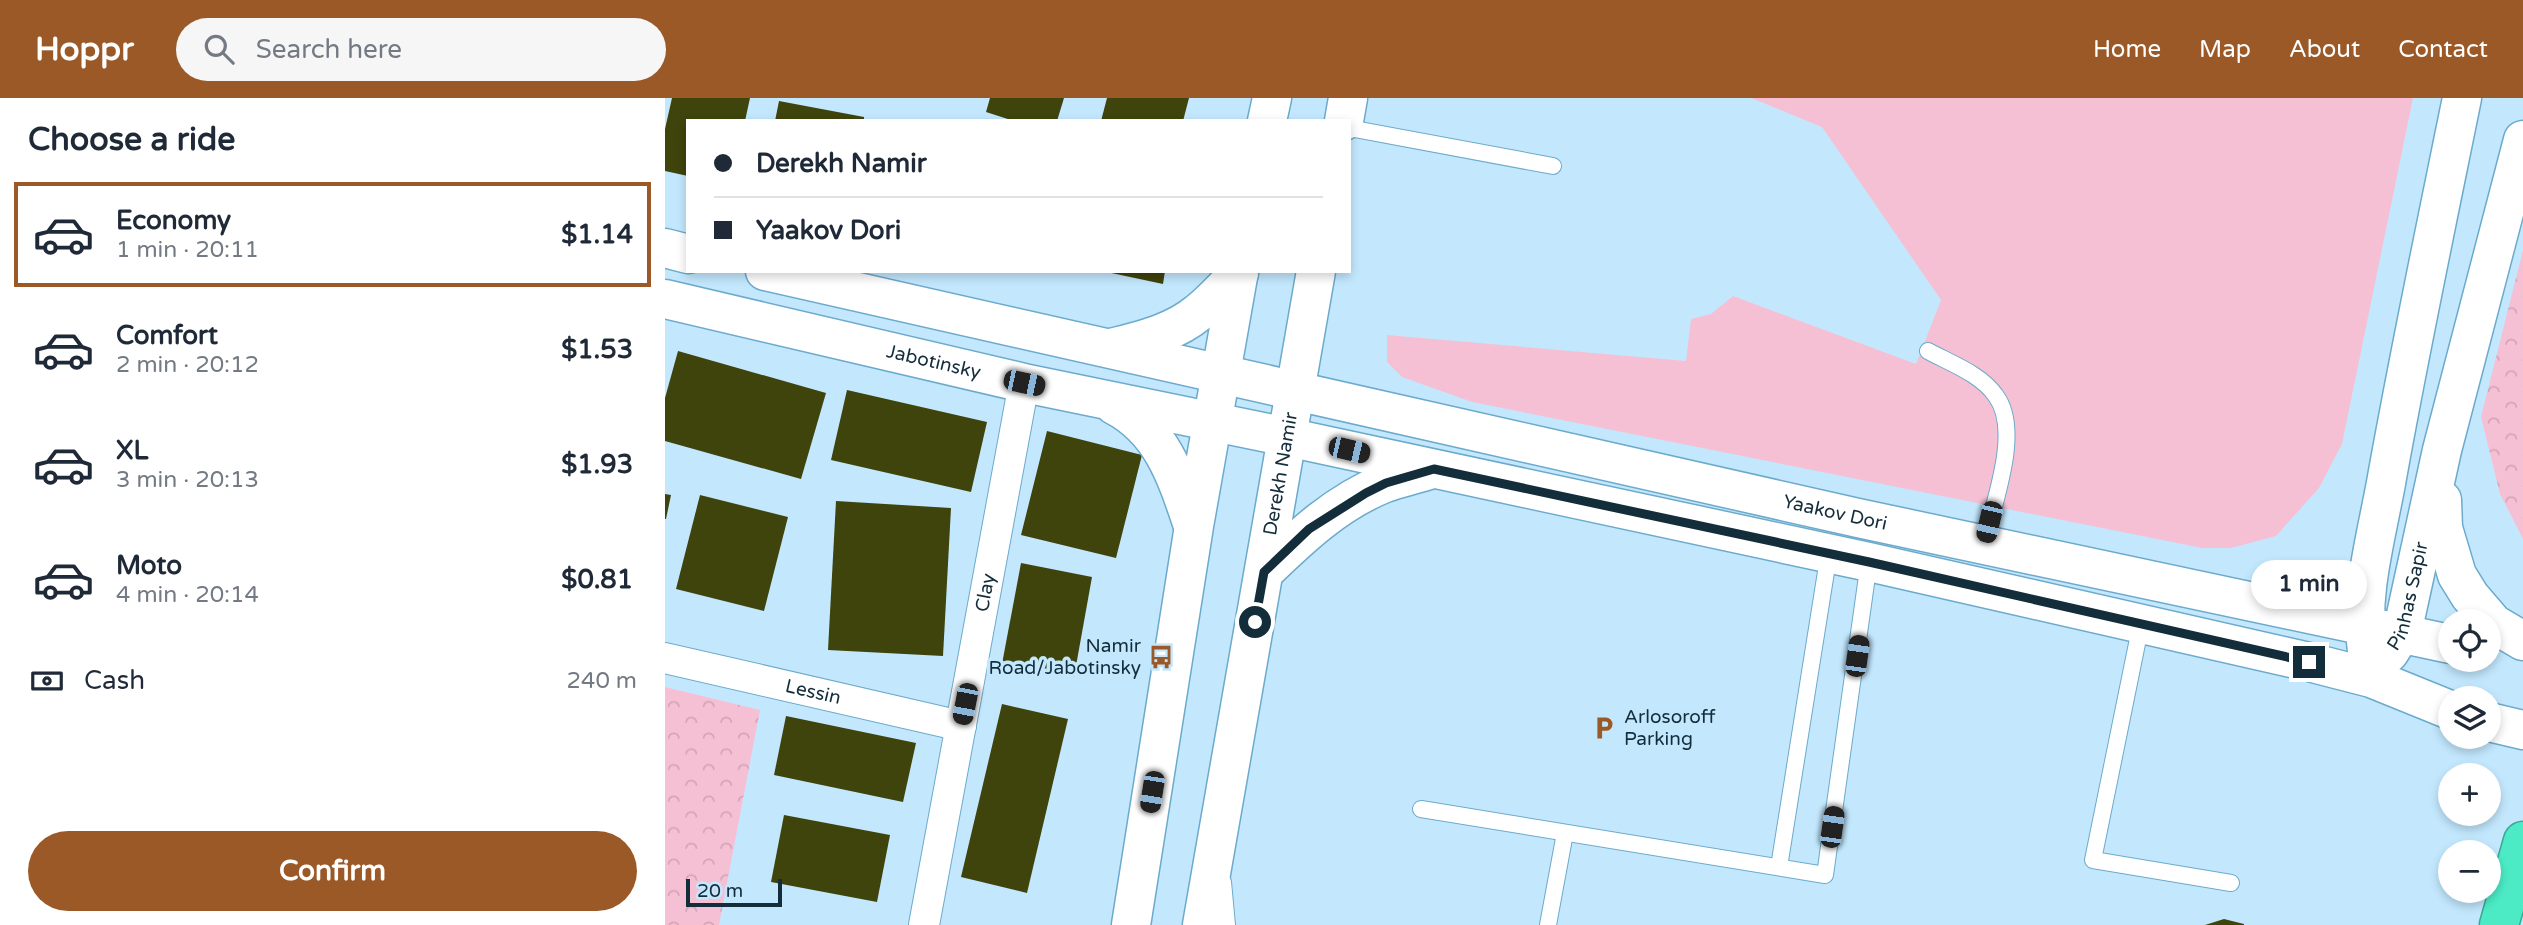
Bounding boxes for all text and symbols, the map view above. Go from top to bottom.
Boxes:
search box [176,18,666,81]
text: Hoppr [35,30,134,69]
icon: search [200,30,238,68]
text: Search here [256,34,402,65]
text: Home [2093,35,2161,64]
text: Map [2199,35,2251,64]
text: About [2289,35,2360,64]
text: Contact [2398,35,2488,64]
text: Choose a ride [28,121,235,159]
text: Derekh Namir [756,148,927,179]
icon: car [32,203,95,266]
text: Economy [116,205,231,236]
text: Yaakov Dori [756,215,901,246]
text: $1.14 [561,219,633,250]
text: 1 min · 20:11 [116,236,259,264]
icon: car [32,318,95,381]
text: Comfort [116,320,218,351]
text: $1.53 [561,334,633,365]
street label: Jabotinsky [884,340,983,384]
text: 2 min · 20:12 [116,351,259,379]
car [1002,368,1047,398]
street label: Derekh Namir [1259,410,1302,537]
icon: car [32,433,95,496]
text: XL [116,435,148,466]
car [1327,435,1372,465]
text: $1.93 [561,449,633,480]
text: 3 min · 20:13 [116,466,259,494]
street label: Yaakov Dori [1781,490,1889,535]
car [1975,499,2004,545]
street label: Pinhas Sapir [2383,539,2433,655]
icon: car [32,548,95,611]
text: Moto [116,550,182,581]
callout: 1 min [2251,560,2367,610]
text: $0.81 [561,564,633,595]
text: 1 min [2278,570,2340,598]
street label: Clay [971,572,1000,614]
text: 4 min · 20:14 [116,581,259,609]
route start [1239,606,1271,638]
map controls [2438,609,2501,903]
button: locate [2438,609,2501,672]
car [1844,634,1871,678]
place label: Namir Road/Jabotinsky [989,635,1142,679]
bus stop icon: Namir Road/Jabotinsky [1147,643,1175,671]
route end [2293,646,2325,678]
icon: cash [28,662,66,700]
text: Cash [84,665,145,696]
text: 240 m [567,667,637,695]
street label: Lessin [783,675,843,709]
car [951,681,980,727]
button: layers [2438,686,2501,749]
place label: Arlosoroff Parking [1624,706,1716,750]
parking icon: Arlosoroff Parking [1590,714,1618,742]
button: + [2438,763,2501,826]
car [1139,770,1166,814]
car [1819,805,1846,849]
button: Confirm [28,831,637,911]
button: − [2438,840,2501,903]
scale bar [686,876,782,908]
text: 20 m [697,880,743,902]

